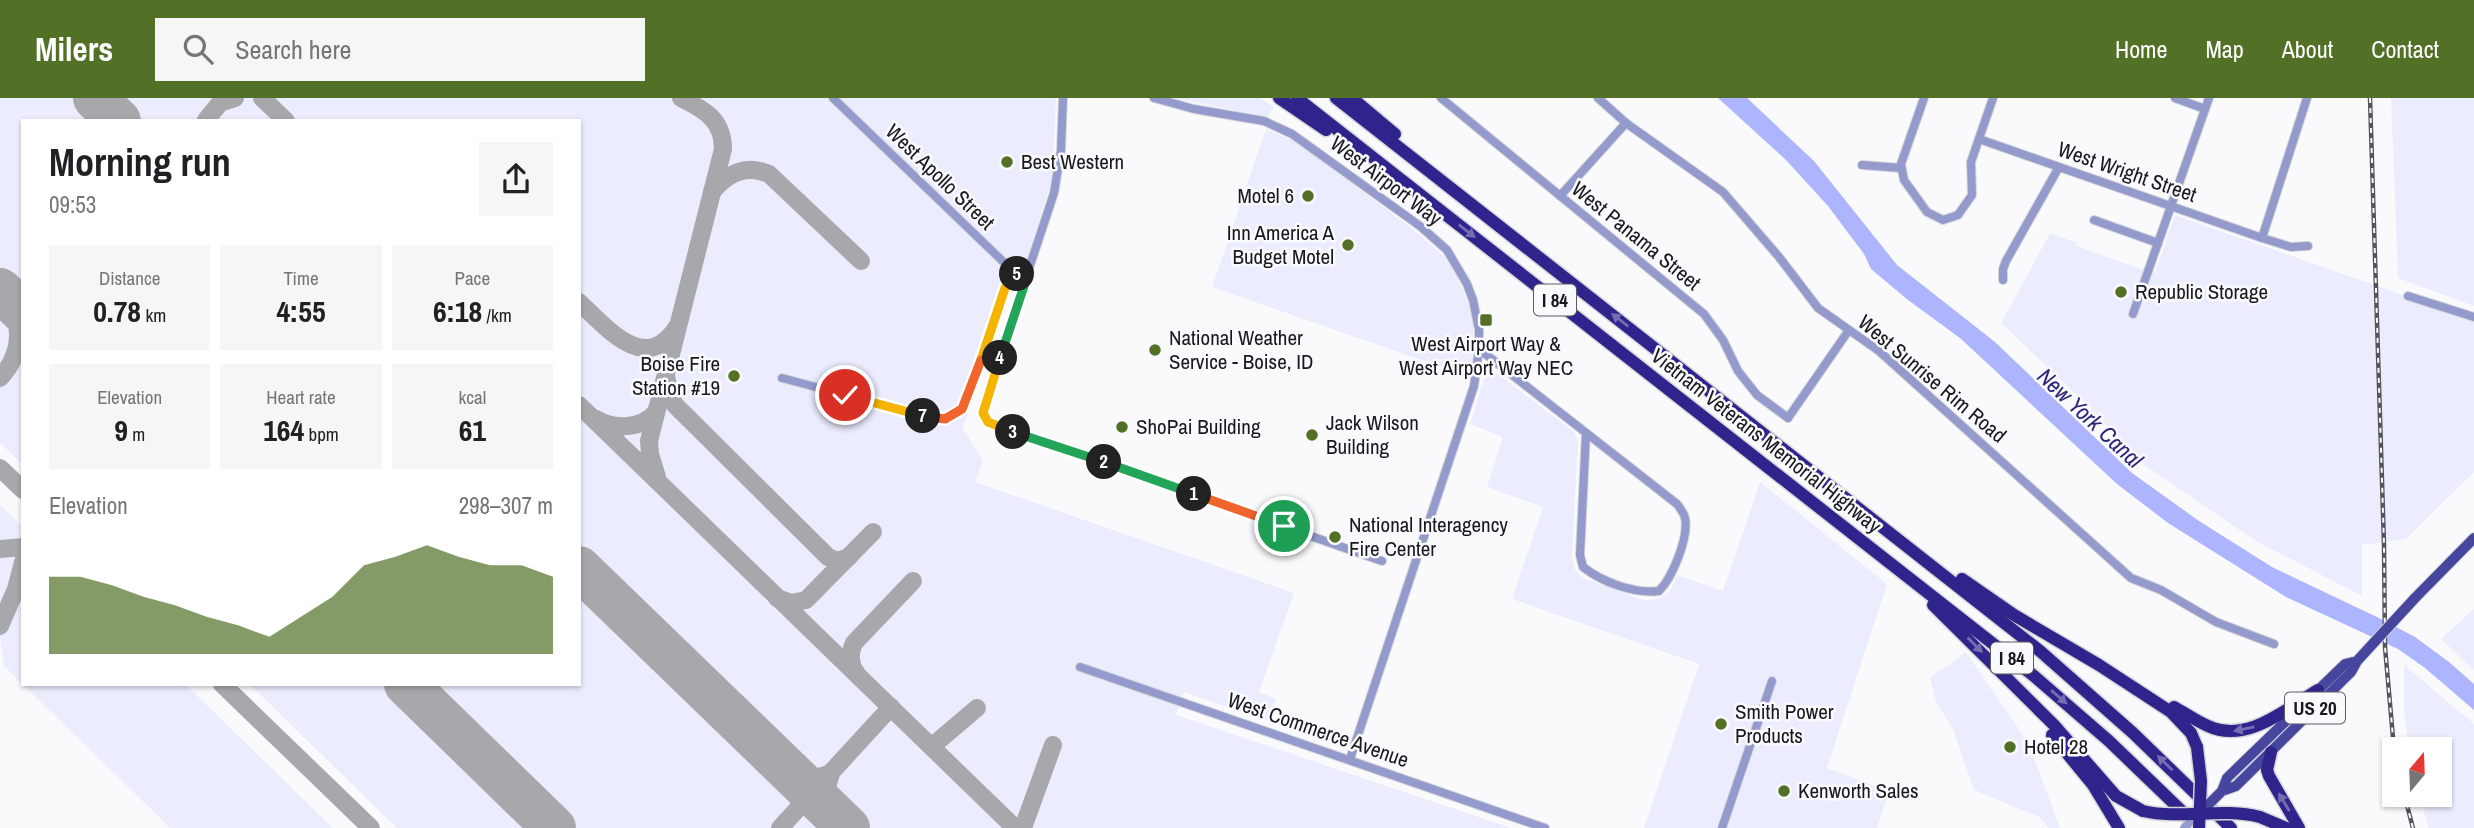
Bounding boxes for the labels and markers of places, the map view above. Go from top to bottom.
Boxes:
place label: Best Western [1021,147,1124,176]
marker: Best Western [999,154,1015,170]
place label: Motel 6 [1238,181,1294,210]
marker: Motel 6 [1300,188,1316,204]
place label: Inn America A Budget Motel [1227,218,1335,271]
marker: Inn America A Budget Motel [1340,237,1356,253]
pin: 5 [1000,256,1034,292]
place label: Republic Storage [2135,277,2268,306]
marker: Republic Storage [2113,284,2129,300]
marker: West Airport Way & West Airport Way NEC [1478,312,1494,328]
place label: National Weather Service - Boise, ID [1169,323,1314,376]
place label: West Airport Way & West Airport Way NEC [1399,329,1573,382]
pin: 4 [982,341,1018,376]
marker: National Weather Service - Boise, ID [1147,342,1163,358]
place label: Boise Fire Station #19 [632,349,720,402]
pin [815,365,875,425]
marker: Boise Fire Station #19 [726,368,742,384]
pin: 7 [906,398,940,434]
place label: Jack Wilson Building [1326,408,1419,461]
place label: ShoPai Building [1136,412,1261,441]
pin: 3 [996,414,1030,450]
marker: ShoPai Building [1114,419,1130,435]
marker: Jack Wilson Building [1304,427,1320,443]
pin: 2 [1086,444,1122,480]
pin: 1 [1176,476,1212,512]
pin [1254,496,1314,556]
place label: National Interagency Fire Center [1349,510,1508,563]
marker: National Interagency Fire Center [1327,529,1343,545]
place label: Smith Power Products [1735,697,1834,750]
marker: Smith Power Products [1713,716,1729,732]
place label: Hotel 28 [2024,732,2088,761]
marker: Hotel 28 [2002,739,2018,755]
place label: Kenworth Sales [1798,776,1919,805]
marker: Kenworth Sales [1776,783,1792,799]

